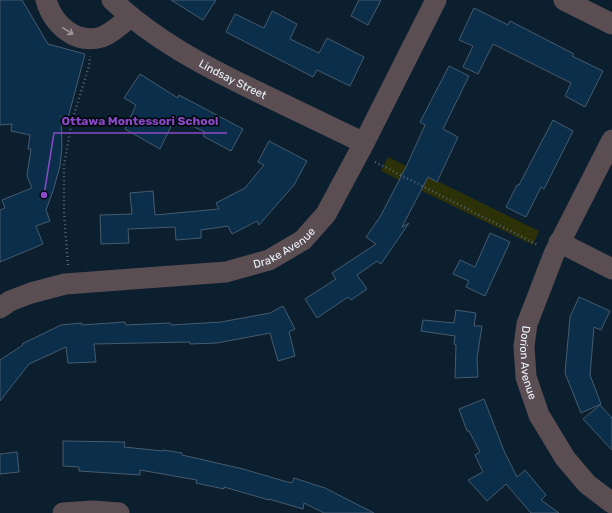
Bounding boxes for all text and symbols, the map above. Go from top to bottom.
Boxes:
one-way arrow [62,26,73,35]
street label: Lindsay Street [196,57,269,102]
callout: Ottawa Montessori School [54,109,227,133]
text: Ottawa Montessori School [62,114,218,128]
street label: Drake Avenue [252,225,318,271]
street label: Dorion Avenue [517,325,539,401]

